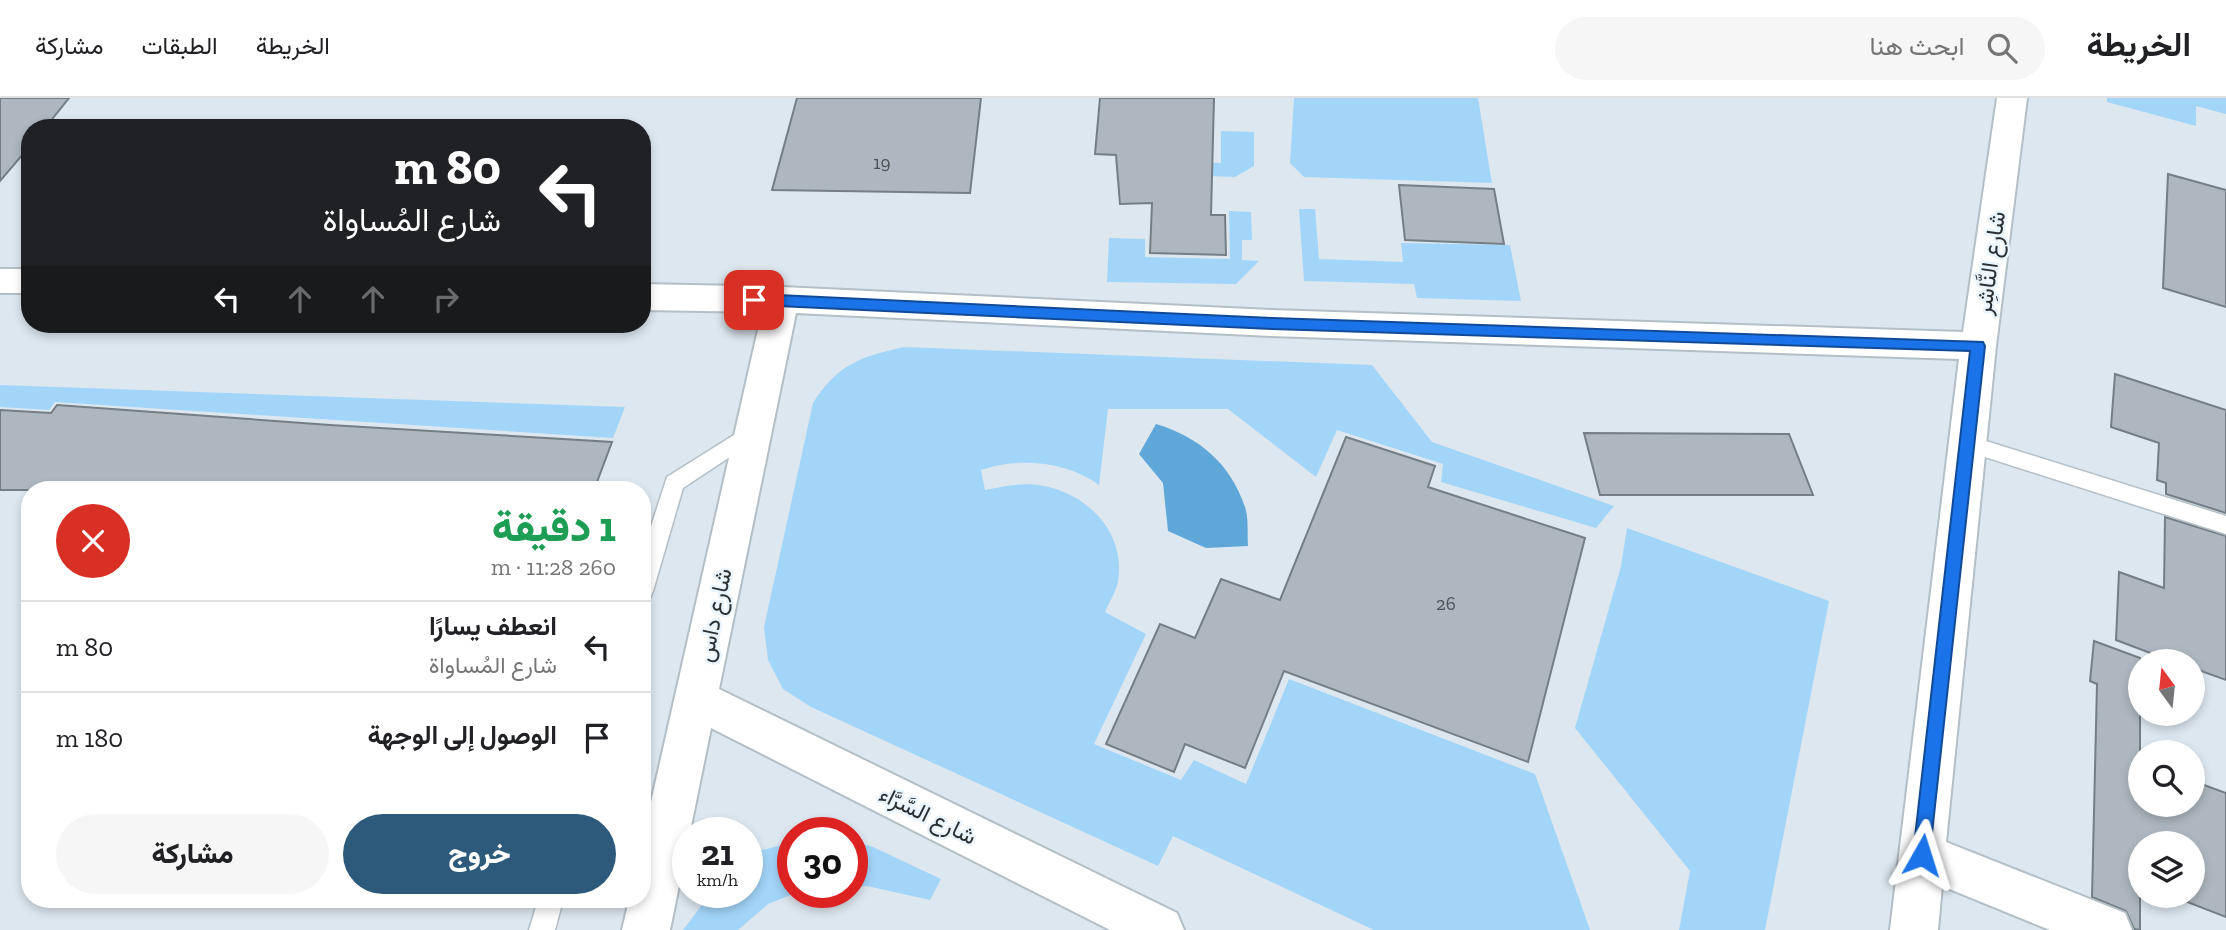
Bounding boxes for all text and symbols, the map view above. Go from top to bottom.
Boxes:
search box [1555,17,2045,80]
text: الخريطة [2087,25,2191,64]
icon: search [1983,29,2021,67]
text: ابحث هنا [1869,30,1965,62]
text: مشاركة [35,31,103,60]
text: الطبقات [141,31,218,60]
text: الخريطة [256,31,330,60]
text: 80 m [394,138,501,197]
icon: left [525,147,616,238]
house number: 19 [873,151,891,174]
text: شارع المُساواة [322,201,501,239]
street label: شارع النَّاشِر [1969,209,2013,318]
pin [724,270,784,330]
icon: left [208,280,246,318]
icon: ahead [281,280,319,318]
icon: ahead [354,280,392,318]
icon: right [427,280,465,318]
icon: arrive [735,281,773,319]
text: 1 دقيقة [492,501,616,552]
button: close [56,504,130,578]
text: 260 m · 11:28 [491,553,616,581]
street label: شارع داس [690,566,740,665]
house number: 26 [1436,592,1456,615]
text: انعطف يسارًا [429,610,557,642]
icon: left [578,628,616,666]
text: 80 m [56,631,113,663]
north arrow [2128,649,2205,726]
map controls [2128,649,2205,908]
text: شارع المُساواة [429,651,557,679]
text: الوصول إلى الوجهة [368,719,557,751]
icon: arrive [578,719,616,757]
text: 180 m [56,722,123,754]
button: search [2128,740,2205,817]
street label: شارع السَّرَّاء [874,779,981,852]
button: مشاركة [56,814,329,894]
button: خروج [343,814,616,894]
speed limit sign: 30 [777,817,868,908]
position arrow [1885,818,1959,892]
button: layers [2128,831,2205,908]
text: 21 [701,832,734,874]
text: km/h [697,869,738,891]

